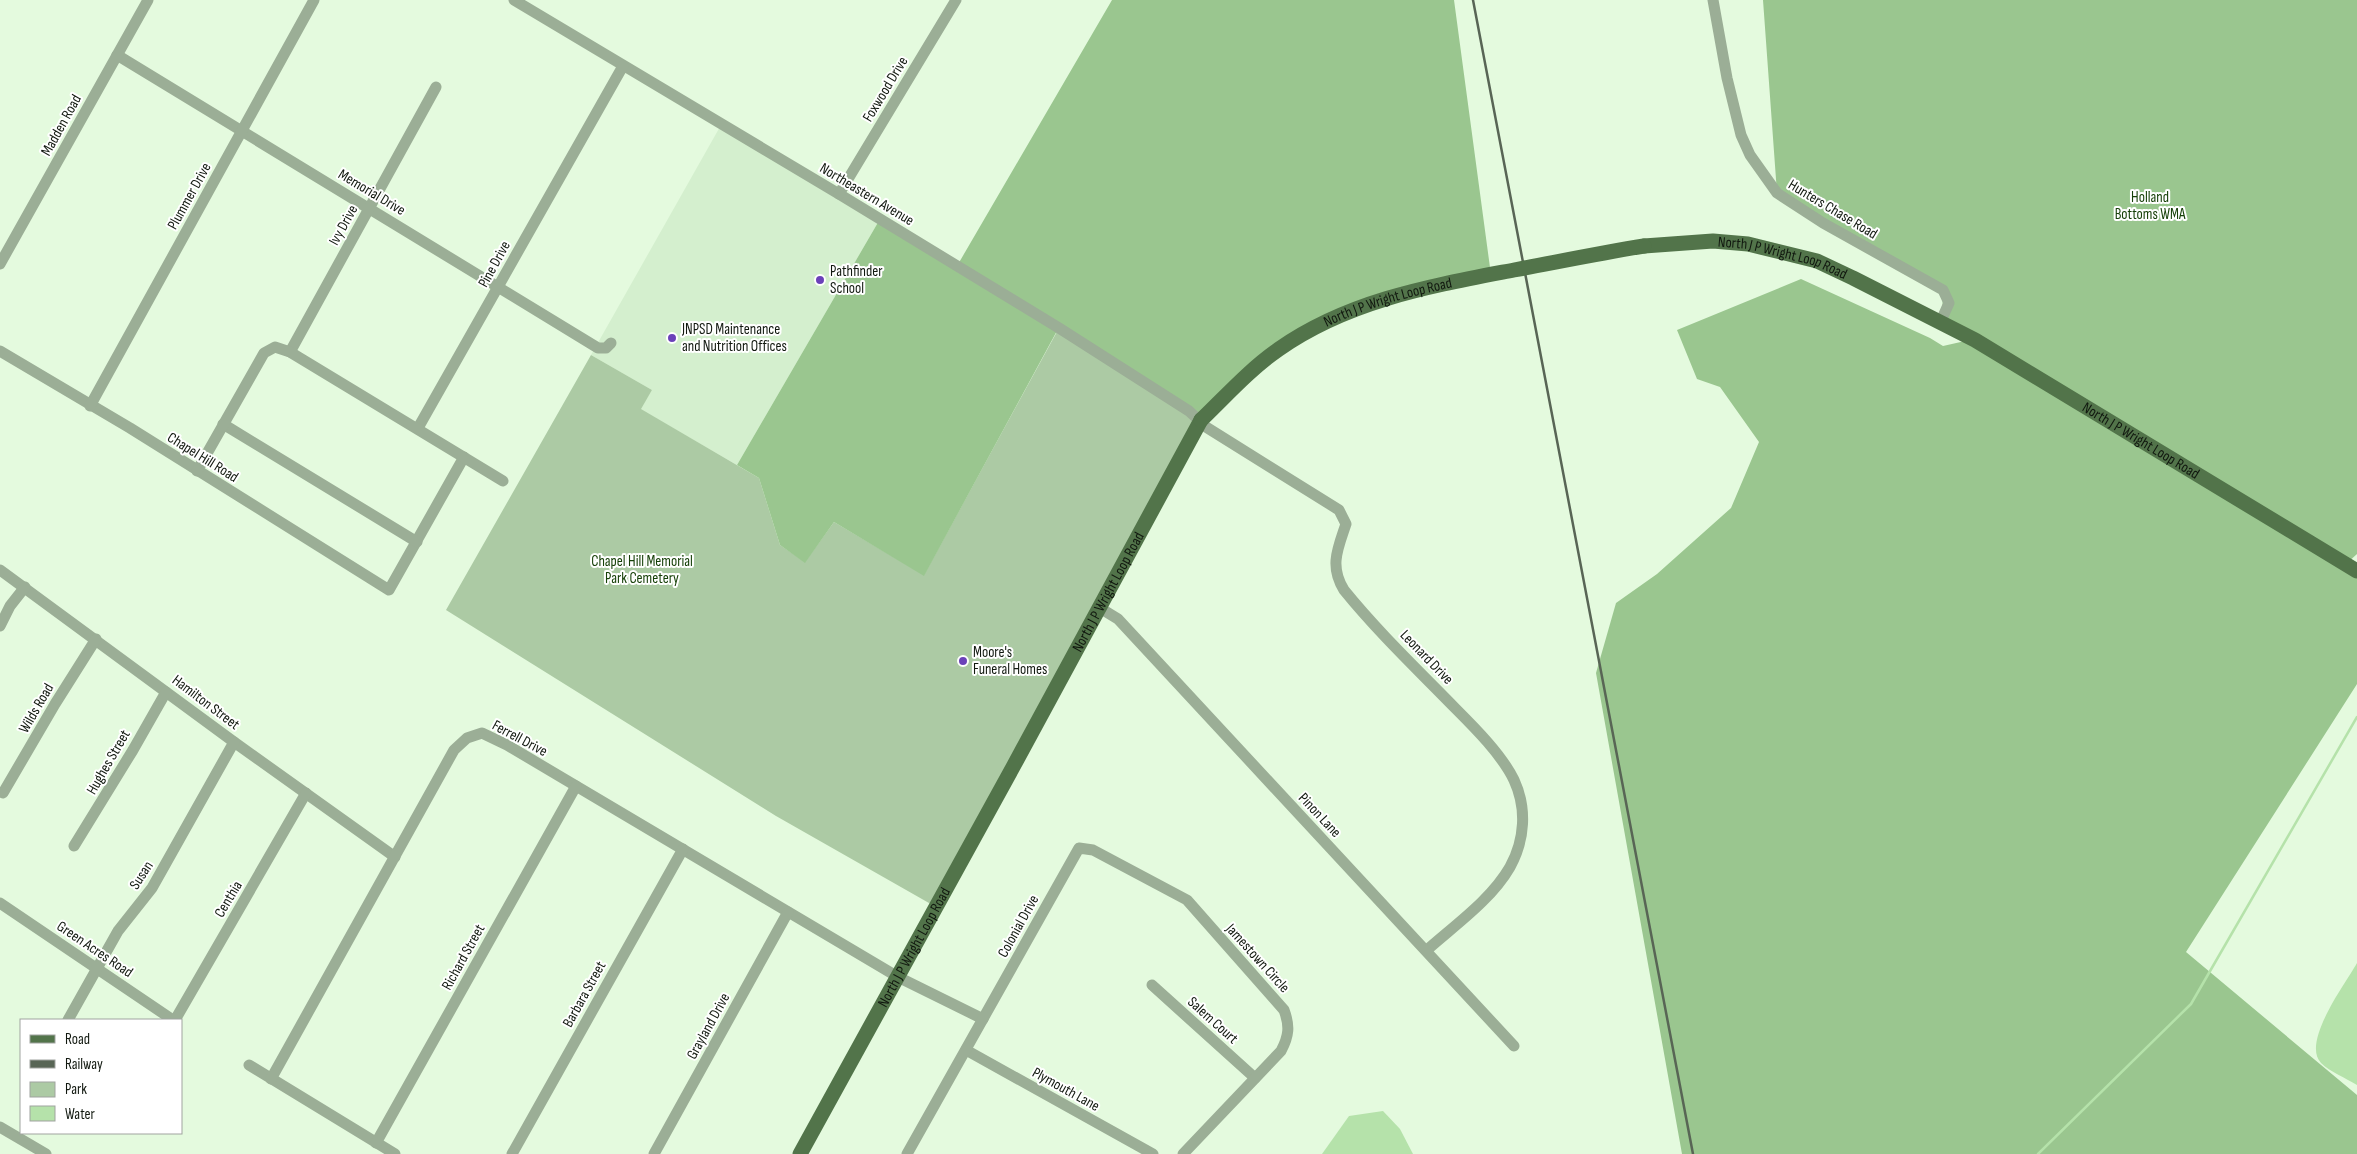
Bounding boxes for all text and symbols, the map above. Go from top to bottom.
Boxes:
street label: Foxwood Drive [859,53,912,125]
street label: Madden Road [37,91,86,159]
street label: Plummer Drive [163,159,216,233]
street label: Northeastern Avenue [816,159,917,230]
street label: Memorial Drive [335,165,409,220]
street label: Hunters Chase Road [1785,175,1881,244]
park label: Holland Bottoms WMA [2115,188,2186,224]
street label: Ivy Drive [325,202,362,249]
street label: North J P Wright Loop Road [1717,232,1850,284]
street label: Pine Drive [474,238,515,291]
place label: Pathfinder School [830,262,883,298]
marker: Pathfinder School [814,274,826,286]
street label: North J P Wright Loop Road [1321,274,1454,332]
place label: JNPSD Maintenance and Nutrition Offices [681,320,787,356]
marker: JNPSD Maintenance and Nutrition Offices [666,332,678,344]
street label: North J P Wright Loop Road [2079,398,2203,484]
street label: Chapel Hill Road [164,428,242,487]
street label: North J P Wright Loop Road [1068,529,1149,655]
park label: Chapel Hill Memorial Park Cemetery [591,552,693,588]
street label: Leonard Drive [1396,626,1457,689]
place label: Moore's Funeral Homes [973,643,1047,679]
marker: Moore's Funeral Homes [957,655,969,667]
street label: Hamilton Street [168,671,244,734]
street label: Wilds Road [15,680,58,737]
street label: Ferrell Drive [489,716,551,761]
street label: Hughes Street [82,726,135,798]
street label: Pinon Lane [1294,789,1345,842]
street label: Susan [125,857,158,893]
street label: Centhia [210,877,247,921]
street label: North J P Wright Loop Road [874,884,955,1011]
street label: Colonial Drive [993,892,1043,961]
street label: Green Acres Road [53,917,136,982]
street label: Jamestown Circle [1221,919,1294,997]
street label: Richard Street [438,921,489,993]
street label: Barbara Street [559,957,611,1031]
street label: Grayland Drive [682,990,734,1063]
street label: Salem Court [1183,993,1242,1048]
legend [20,1019,182,1134]
text: Road [65,1030,90,1049]
text: Railway [65,1055,103,1074]
street label: Plymouth Lane [1029,1063,1103,1116]
text: Park [65,1080,87,1099]
text: Water [65,1105,96,1124]

